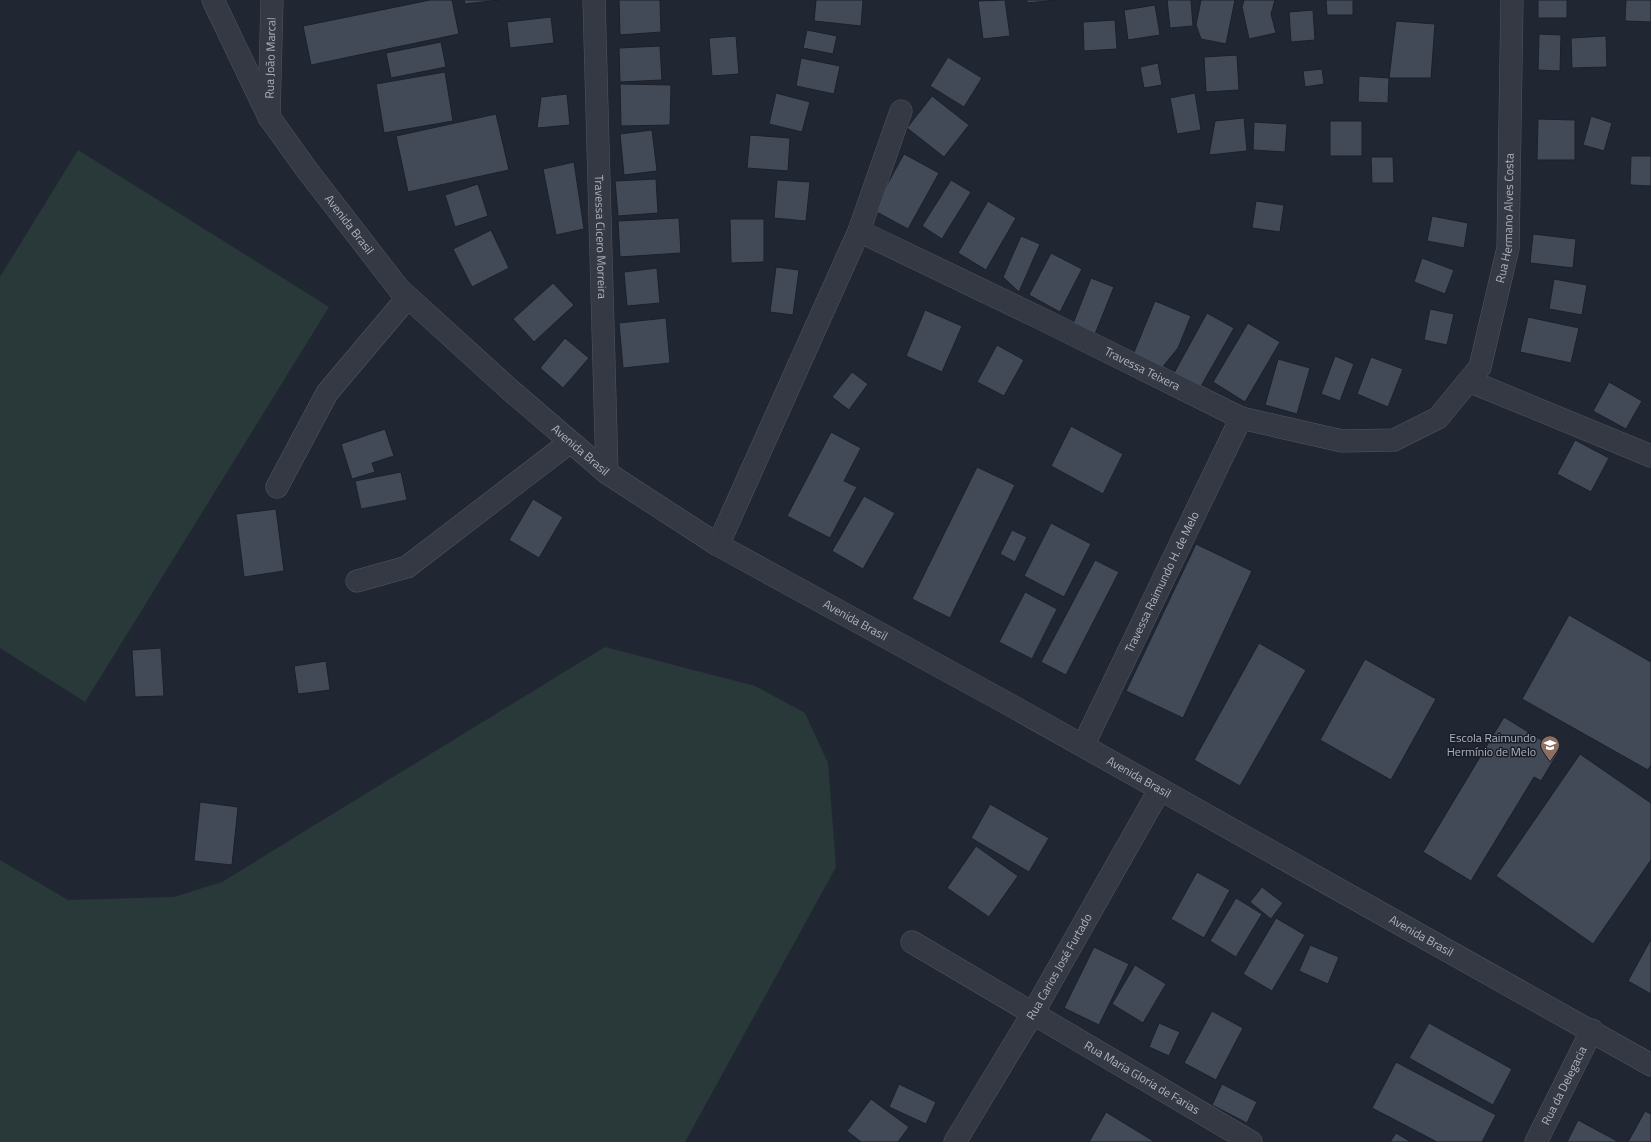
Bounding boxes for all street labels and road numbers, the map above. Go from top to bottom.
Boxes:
street label: Rua João Marcal [259,17,281,99]
street label: Rua Hermano Alves Costa [1490,153,1519,285]
street label: Travessa Cicero Morreira [590,175,612,299]
street label: Avenida Brasil [320,190,379,258]
street label: Travessa Teixera [1101,342,1184,395]
street label: Avenida Brasil [547,419,614,480]
street label: Travessa Raimundo H. de Melo [1119,508,1204,656]
street label: Avenida Brasil [820,594,891,645]
street label: Avenida Brasil [1103,751,1175,803]
street label: Rua Carios José Furtado [1021,910,1097,1023]
street label: Avenida Brasil [1386,910,1457,961]
street label: Rua Maria Gloria de Farias [1081,1036,1204,1119]
street label: Rua da Delegacia [1536,1043,1591,1128]

